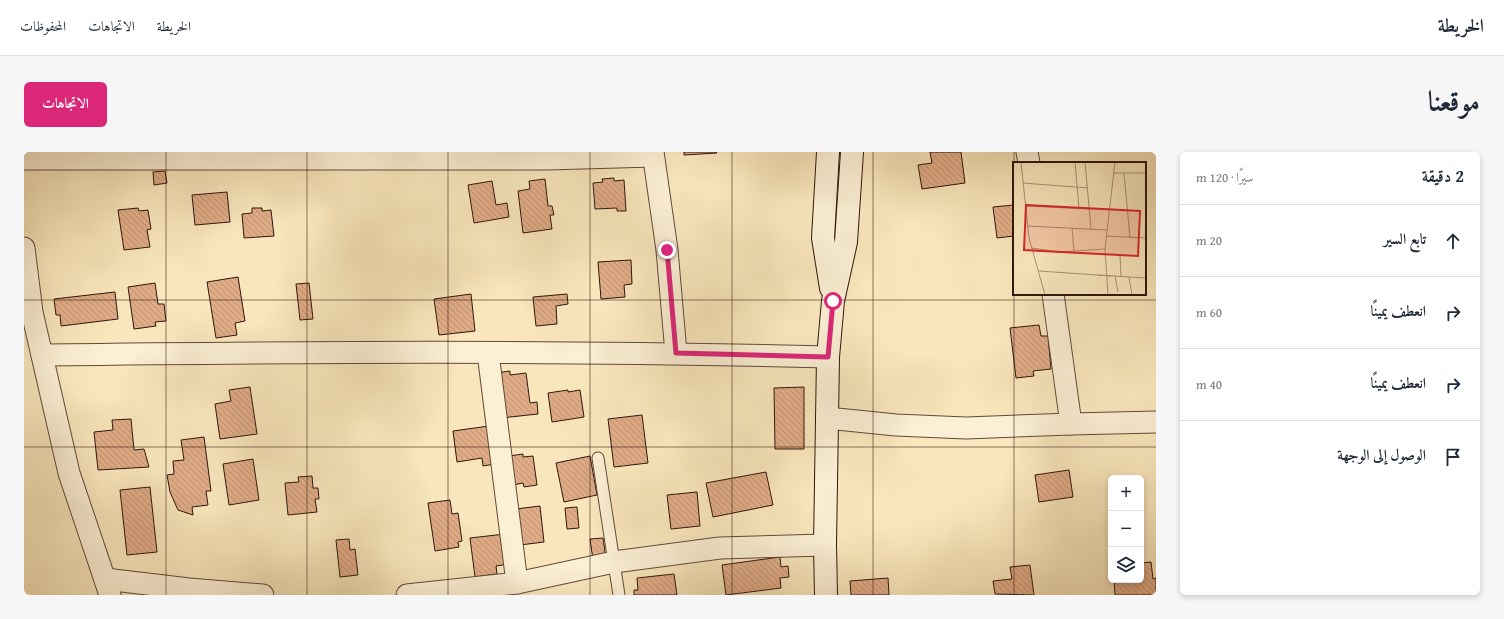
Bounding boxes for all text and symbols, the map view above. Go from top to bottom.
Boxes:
text: الخريطة [1438,11,1484,39]
text: المحفوظات [20,16,66,36]
text: الاتجاهات [88,16,135,36]
text: الخريطة [157,16,191,36]
text: موقعنا [1428,80,1480,121]
button: الاتجاهات [24,82,107,127]
inset map [1013,162,1146,295]
text: 2 دقيقة [1422,163,1464,188]
text: سيرًا · 120 m [1196,168,1254,187]
text: تابع السير [1384,228,1426,249]
icon: ahead [1442,230,1464,252]
text: 20 m [1196,231,1222,250]
route end [658,241,676,259]
route start [824,292,842,310]
text: انعطف يمينًا [1370,300,1426,321]
icon: right [1442,302,1464,324]
text: 60 m [1196,303,1222,322]
text: انعطف يمينًا [1370,372,1426,393]
icon: right [1442,374,1464,396]
text: 40 m [1196,375,1222,394]
text: الوصول إلى الوجهة [1337,444,1426,465]
icon: arrive [1442,446,1464,468]
map controls [1108,475,1144,583]
button: + [1108,475,1144,511]
button: − [1108,511,1144,547]
button: layers [1108,547,1144,583]

